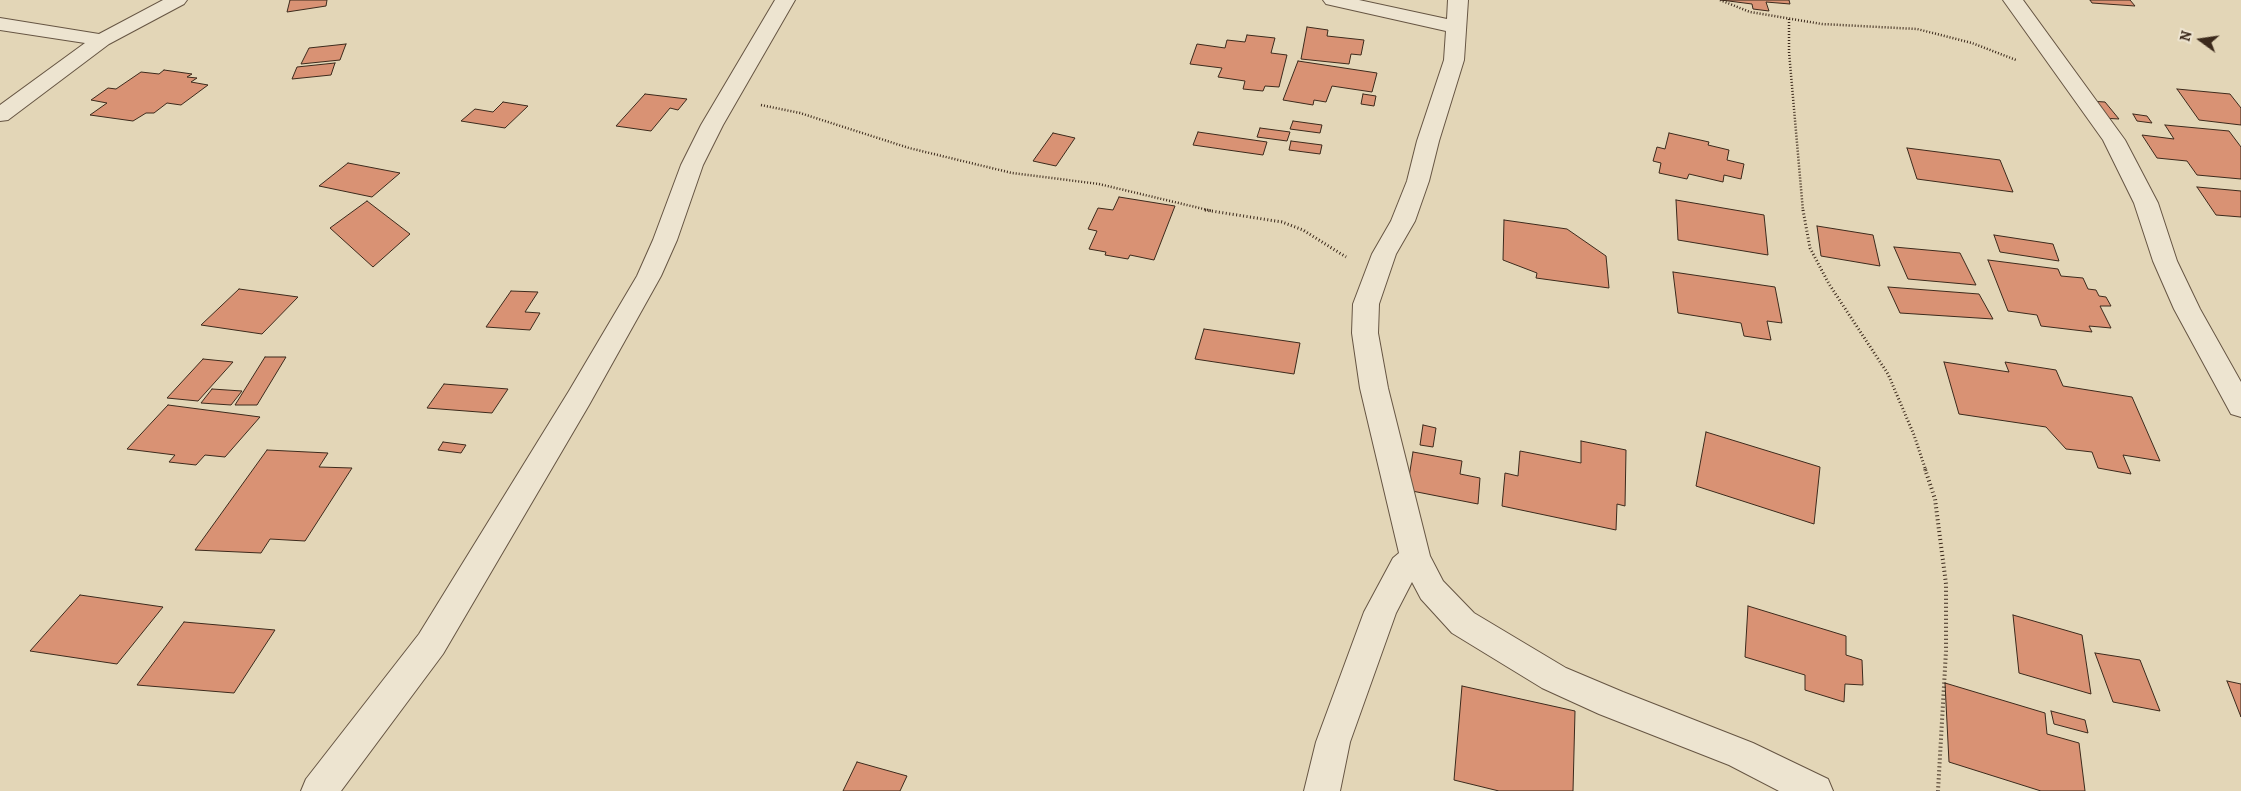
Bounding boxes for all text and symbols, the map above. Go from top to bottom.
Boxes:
north arrow [2176,15,2226,65]
text: N [2176,29,2196,44]

